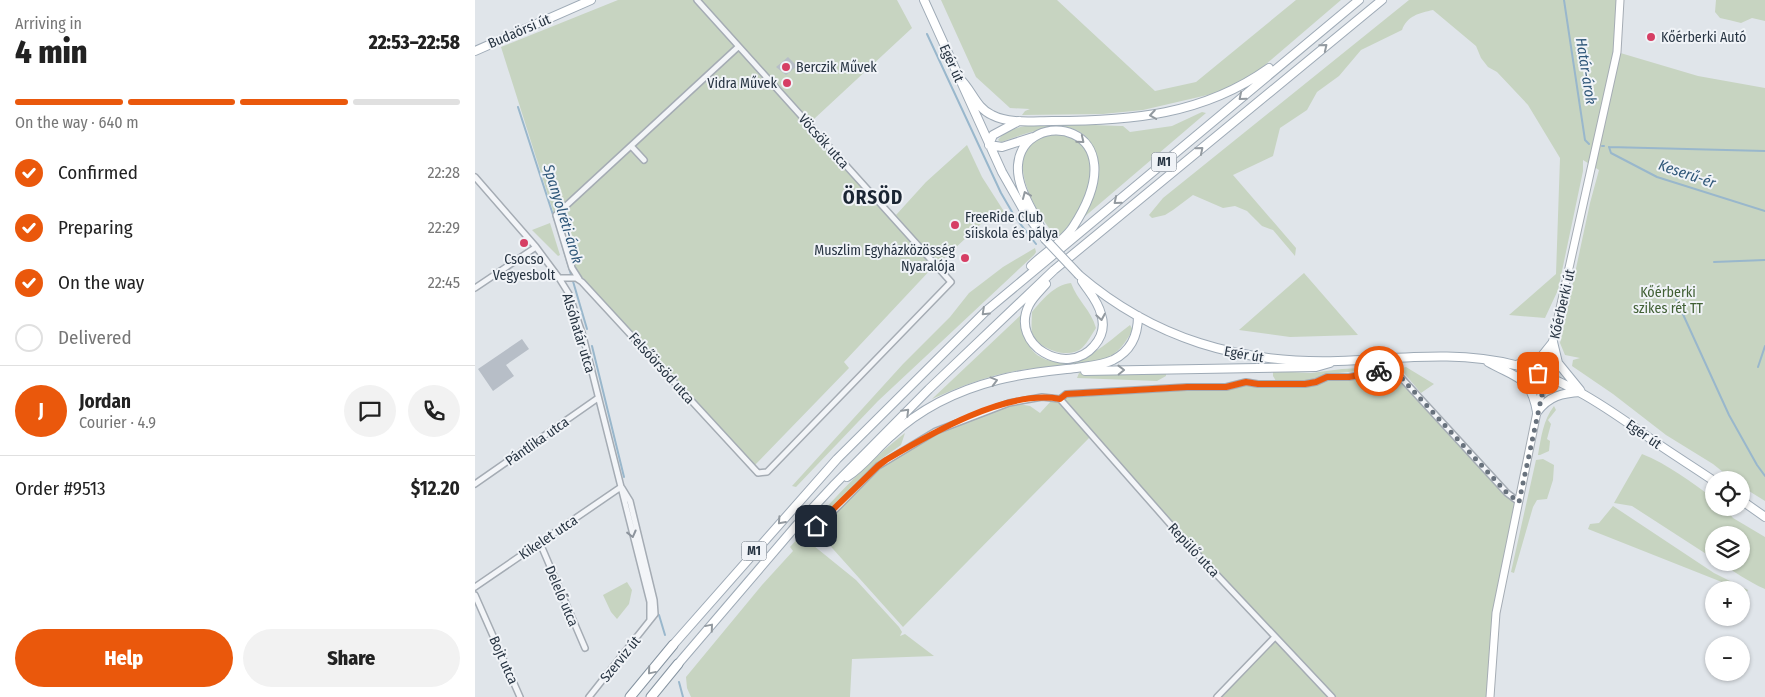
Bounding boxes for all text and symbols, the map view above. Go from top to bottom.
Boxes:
street label: Budaörsi út [485,11,553,52]
text: Arriving in [15,14,82,33]
place label: Kőérberki Autó [1661,29,1746,46]
text: 22:53–22:58 [369,31,460,54]
marker: Kőérberki Autó [1645,31,1657,43]
text: 4 min [15,33,88,71]
water label: Határ-árok [1572,36,1600,106]
street label: Egér út [936,42,968,85]
one-way arrow [1319,44,1328,53]
place label: Berczik Művek [796,59,877,76]
marker: Berczik Művek [780,61,792,73]
place label: Vidra Művek [707,75,777,92]
marker: Vidra Művek [781,77,793,89]
one-way arrow [1239,91,1248,99]
street label: Vöcsök utca [795,110,853,172]
one-way arrow [1149,110,1157,120]
text: On the way · 640 m [15,113,139,132]
one-way arrow [1075,135,1084,143]
one-way arrow [1194,146,1203,155]
road number: M1 [1151,152,1177,172]
water label: Keserű-ér [1656,156,1719,192]
icon: check [15,159,43,187]
text: Confirmed [58,161,138,184]
water label: Spanyolréti-árok [539,161,587,266]
text: 22:28 [427,163,460,182]
district label: ÖRSÖD [843,185,903,209]
one-way arrow [1021,191,1032,200]
one-way arrow [1114,195,1123,203]
place label: FreeRide Club síiskola és pálya [965,209,1059,242]
icon: check [15,214,43,242]
text: Preparing [58,216,133,239]
text: 22:29 [428,218,460,237]
marker: FreeRide Club síiskola és pálya [949,219,961,231]
marker: Csocso Vegyesbolt [518,237,530,249]
place label: Muszlim Egyházközösség Nyaralója [814,242,955,275]
place label: Csocso Vegyesbolt [493,251,556,284]
marker: Muszlim Egyházközösség Nyaralója [959,252,971,264]
street label: Kőérberki út [1546,267,1579,341]
icon: check [15,269,43,297]
text: On the way [58,271,144,294]
text: 22:45 [428,273,460,292]
park label: Kőérberki szikes rét TT [1633,284,1703,317]
street label: Alsóhatár utca [558,291,599,375]
one-way arrow [982,306,991,315]
one-way arrow [1096,313,1106,322]
text: Delivered [58,326,132,349]
street label: Felsőörsöd utca [625,329,698,408]
street label: Egér út [1223,343,1265,366]
courier [1354,346,1404,396]
pin [1517,352,1559,394]
icon: bike [1365,357,1393,385]
icon: bag [1524,359,1552,387]
one-way arrow [1118,365,1126,375]
one-way arrow [990,376,999,387]
button: chat [344,385,396,437]
button: phone [408,385,460,437]
text: Jordan [79,390,131,413]
text: J [38,399,44,422]
one-way arrow [900,409,909,418]
text: Courier · 4.9 [79,413,156,432]
street label: Pántlika utca [502,413,572,469]
street label: Egér út [1623,416,1665,453]
map controls [1705,471,1750,681]
button: locate [1705,471,1750,516]
text: Order #9513 [15,477,106,500]
text: $12.20 [411,477,460,500]
pin [795,505,837,547]
street label: Kikelet utca [516,512,581,563]
icon: home [802,512,830,540]
one-way arrow [777,515,786,524]
street label: Repülő utca [1164,520,1223,581]
button: layers [1705,526,1750,571]
one-way arrow [626,529,637,538]
road number: M1 [741,542,767,560]
street label: Delelő utca [541,563,582,629]
button: + [1705,581,1750,626]
one-way arrow [704,624,712,633]
button: Help [15,629,233,687]
button: Share [243,629,460,687]
street label: Szerviz út [597,632,644,686]
street label: Bojt utca [485,634,522,687]
button: − [1705,636,1750,681]
one-way arrow [649,665,657,674]

